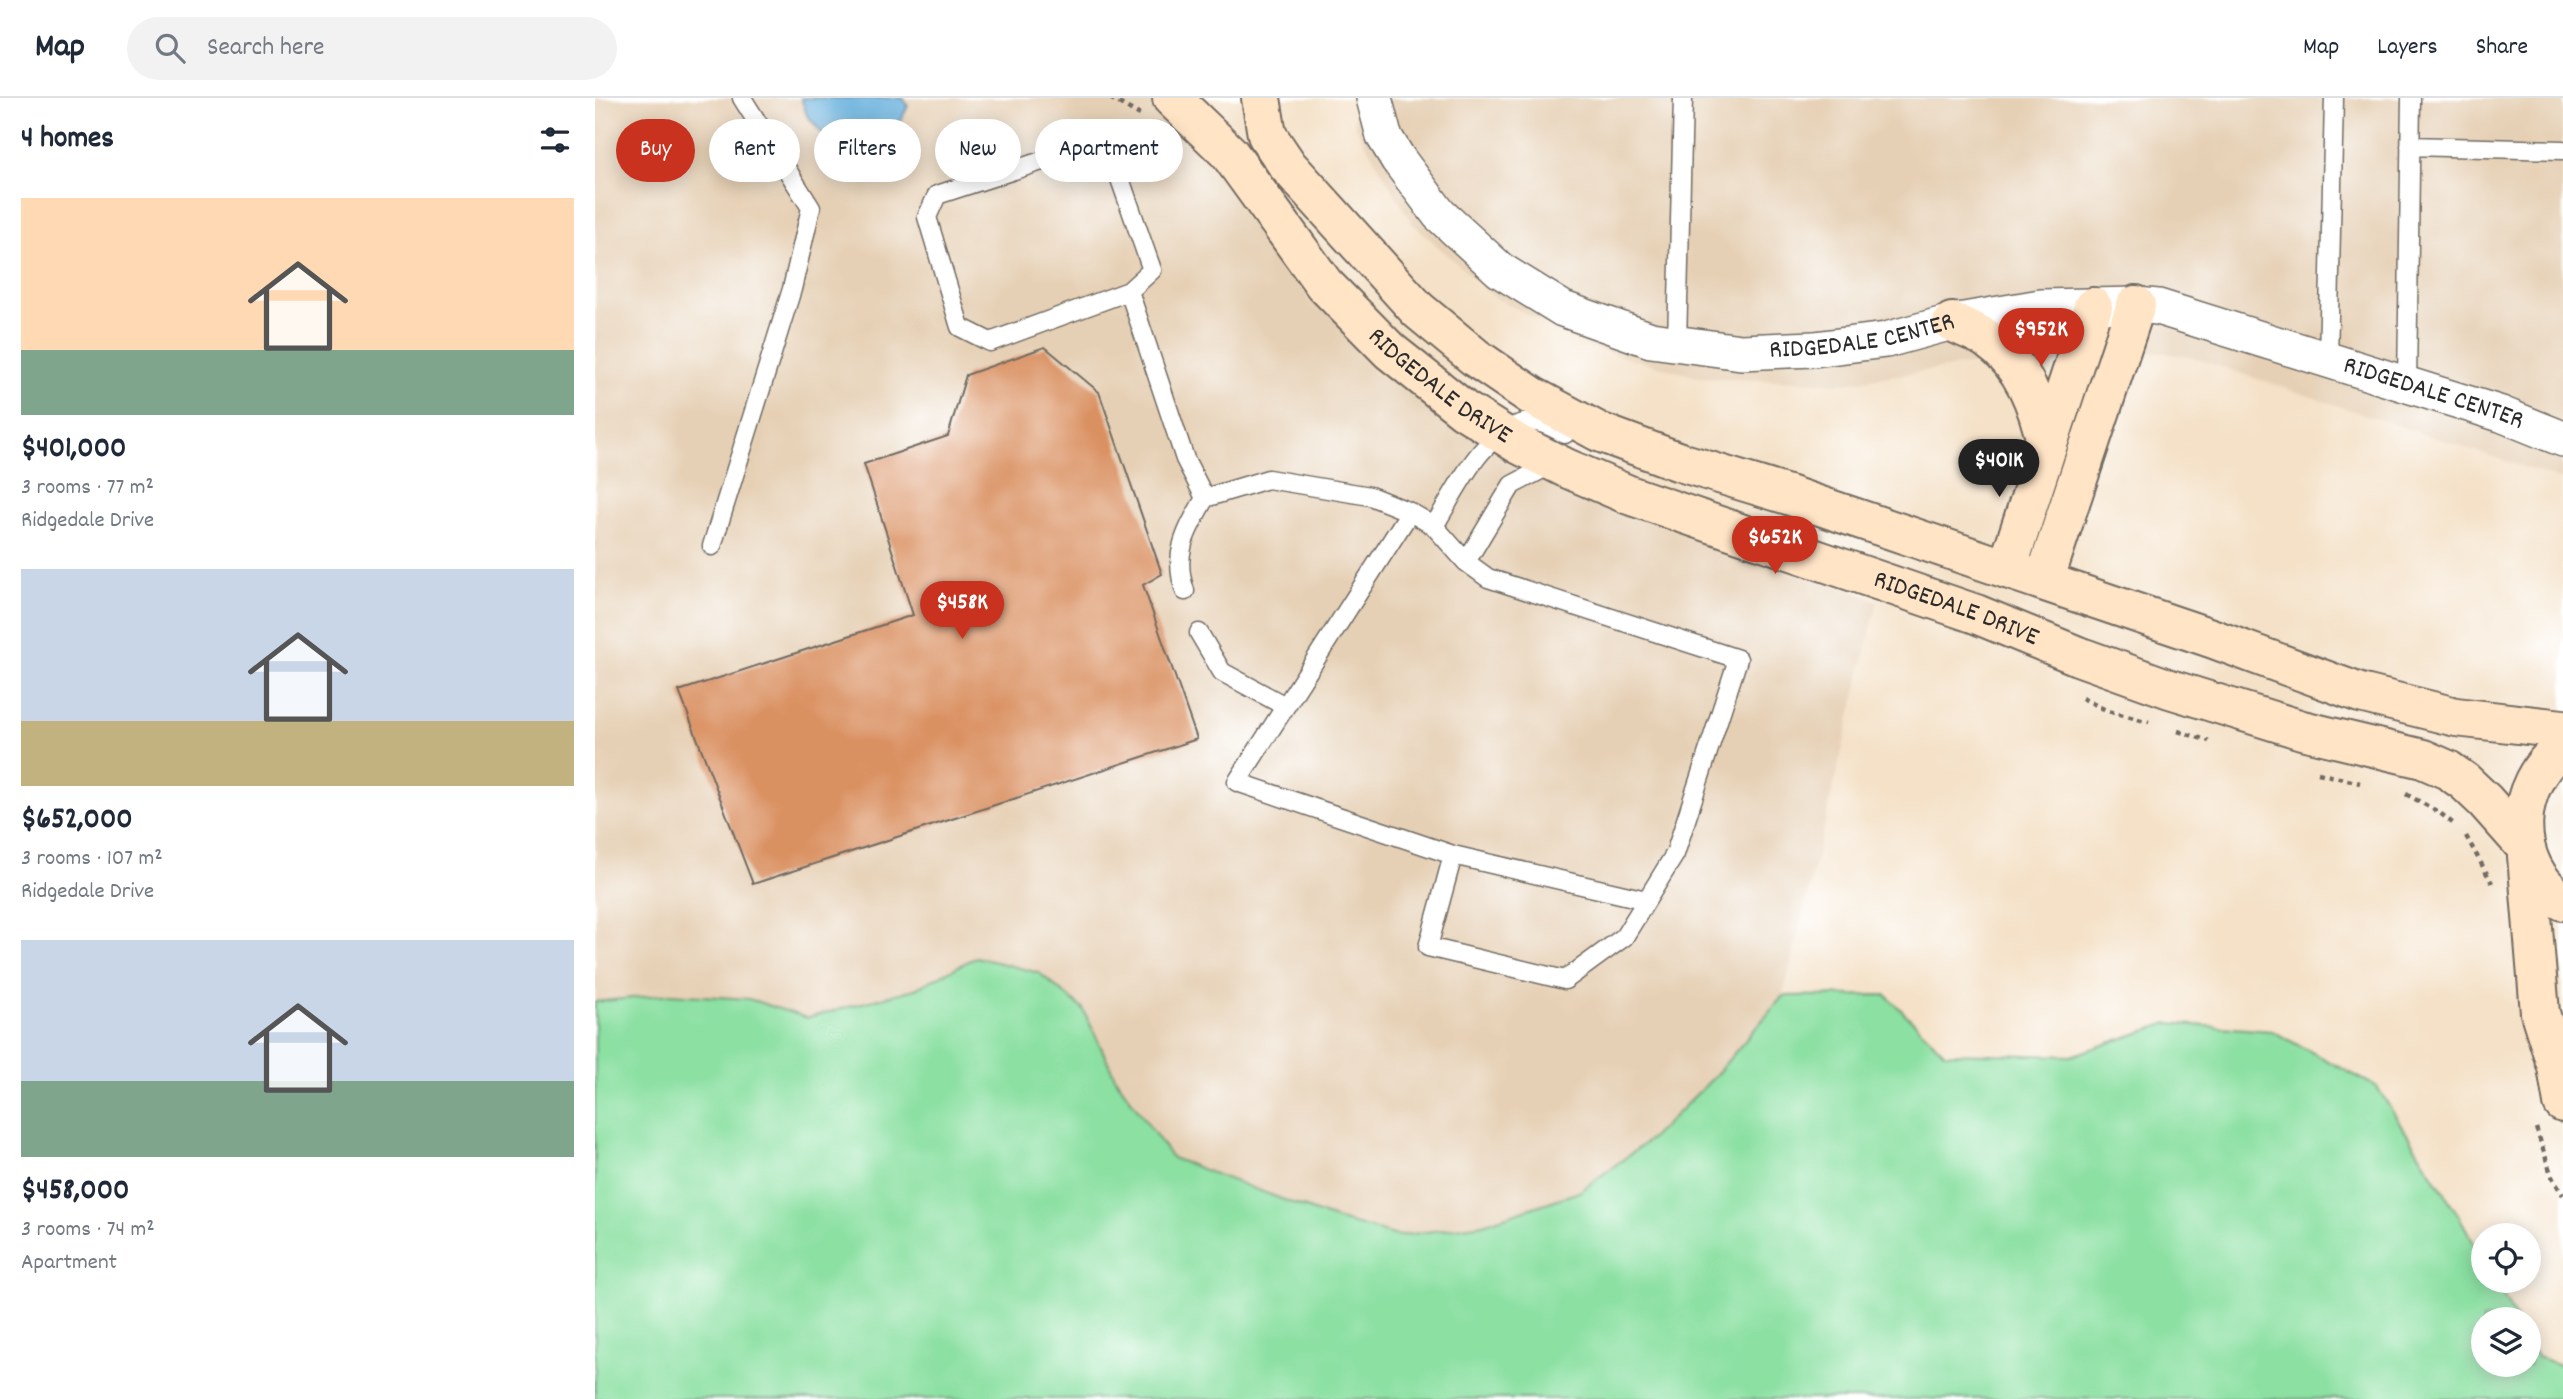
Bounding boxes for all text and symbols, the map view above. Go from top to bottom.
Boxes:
search box [127,17,617,80]
text: Map [35,25,85,72]
icon: search [151,29,189,67]
text: Search here [207,30,325,67]
text: Map [2303,31,2339,65]
text: Layers [2377,31,2438,65]
text: Share [2476,31,2528,65]
text: 4 homes [21,119,114,162]
chip: Buy [616,119,695,182]
chip: Rent [709,119,800,182]
chip: Filters [814,119,921,182]
chip: New [935,119,1021,182]
chip: Apartment [1035,119,1183,182]
icon: filters [536,121,574,159]
icon: home [235,243,361,369]
street label: RIDGEDALE CENTER [1769,304,1959,369]
pin: $952K [1992,308,2090,368]
text: $952K [2014,314,2068,347]
street label: RIDGEDALE DRIVE [1359,320,1519,454]
street label: RIDGEDALE CENTER [2339,347,2529,440]
text: $401,000 [21,429,126,472]
pin: $401K [1950,440,2048,499]
text: $401K [1974,445,2024,478]
text: 3 rooms · 77 m² [21,472,154,505]
text: Ridgedale Drive [21,505,154,538]
pin: $652K [1726,517,1824,576]
text: $652K [1748,522,1802,555]
street label: RIDGEDALE DRIVE [1868,562,2044,656]
pin: $458K [913,582,1011,641]
text: $458K [936,587,988,620]
icon: home [235,614,361,740]
text: $652,000 [21,800,133,843]
text: 3 rooms · 107 m² [21,843,163,876]
text: Ridgedale Drive [21,876,154,909]
icon: home [235,985,361,1111]
text: $458,000 [21,1171,129,1214]
text: 3 rooms · 74 m² [21,1214,155,1247]
map controls [2471,1223,2541,1377]
button: locate [2471,1223,2541,1293]
text: Apartment [21,1247,117,1280]
button: layers [2471,1307,2541,1377]

